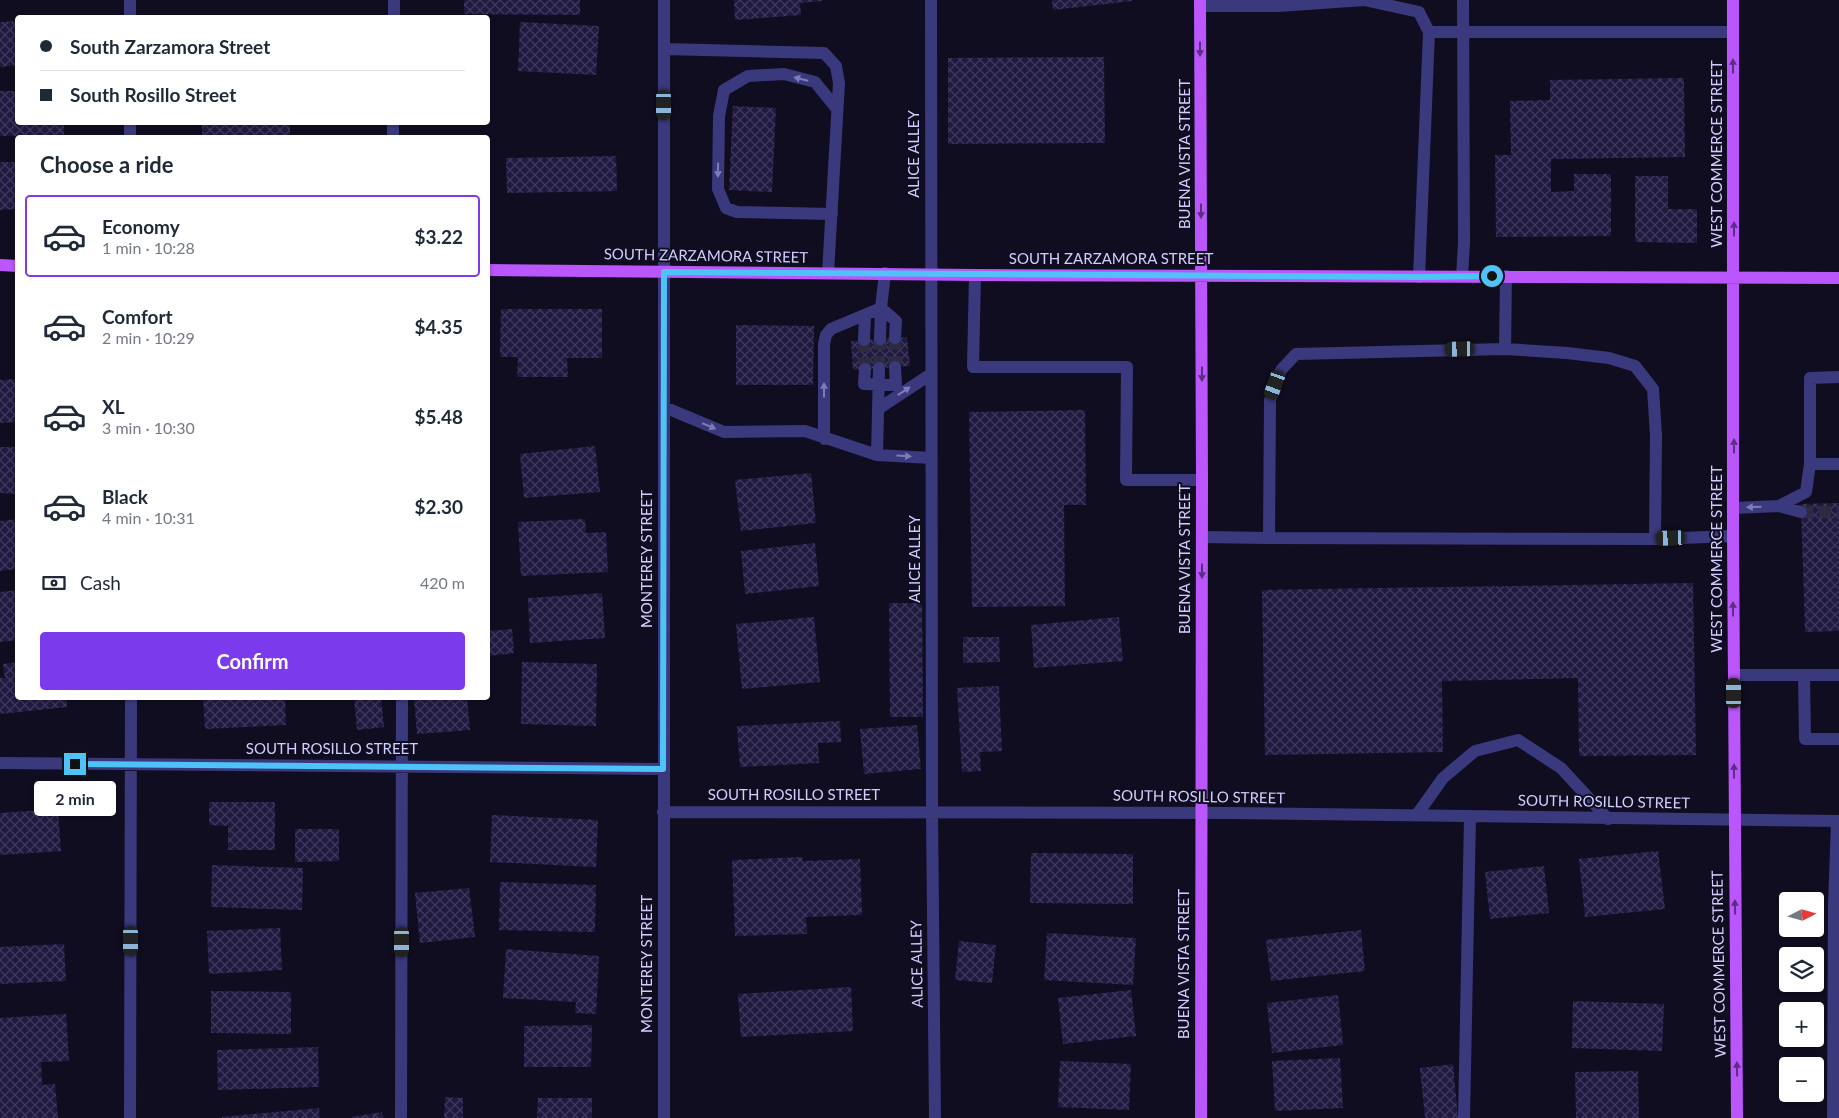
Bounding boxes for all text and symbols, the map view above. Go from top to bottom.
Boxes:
text: South Zarzamora Street [70,35,270,58]
one-way arrow [1196,41,1204,57]
one-way arrow [1729,58,1737,74]
street label: WEST COMMERCE STREET [1707,60,1725,248]
one-way arrow [794,75,809,83]
street label: BUENA VISTA STREET [1175,79,1193,229]
text: South Rosillo Street [70,83,236,106]
car [656,90,671,120]
street label: ALICE ALLEY [904,110,922,198]
text: Choose a ride [40,151,174,178]
one-way arrow [714,163,722,179]
one-way arrow [1197,203,1205,219]
icon: car [42,214,87,259]
text: Economy [102,215,180,238]
one-way arrow [1730,220,1738,236]
text: $3.22 [414,225,463,248]
text: 1 min · 10:28 [102,238,195,257]
street label: SOUTH ZARZAMORA STREET [604,244,809,266]
street label: SOUTH ZARZAMORA STREET [1009,249,1213,267]
route start [1481,265,1503,287]
icon: car [42,304,87,349]
text: Comfort [102,305,173,328]
text: $4.35 [414,315,463,338]
text: 2 min · 10:29 [102,328,195,347]
car [1444,341,1475,357]
one-way arrow [1198,366,1206,382]
car [1262,368,1287,402]
one-way arrow [820,382,828,398]
one-way arrow [897,386,911,396]
icon: car [42,394,87,439]
text: XL [102,395,125,418]
text: $5.48 [414,405,463,428]
text: 3 min · 10:30 [102,418,195,437]
one-way arrow [702,422,716,430]
one-way arrow [1730,438,1738,454]
one-way arrow [896,453,912,461]
street label: WEST COMMERCE STREET [1707,465,1725,653]
icon: car [42,484,87,529]
street label: BUENA VISTA STREET [1175,484,1193,634]
text: Black [102,485,148,508]
street label: MONTEREY STREET [637,490,655,628]
text: $2.30 [414,495,463,518]
one-way arrow [1745,503,1761,511]
text: 4 min · 10:31 [102,508,195,527]
street label: ALICE ALLEY [905,515,923,603]
car [1655,530,1686,546]
one-way arrow [1198,563,1206,579]
icon: cash [40,569,68,597]
text: Cash [80,571,121,594]
text: 420 m [420,573,465,592]
one-way arrow [1729,600,1737,616]
button: Confirm [40,632,465,690]
car [1726,678,1741,708]
street label: SOUTH ROSILLO STREET [246,739,418,757]
route end [64,753,86,775]
one-way arrow [1730,763,1738,779]
callout: 2 min [34,782,116,816]
street label: SOUTH ROSILLO STREET [708,785,880,803]
street label: SOUTH ROSILLO STREET [1113,785,1285,807]
text: 2 min [55,789,95,808]
street label: SOUTH ROSILLO STREET [1518,790,1690,812]
street label: WEST COMMERCE STREET [1707,870,1729,1058]
street label: BUENA VISTA STREET [1174,889,1192,1039]
north arrow [1779,892,1824,938]
map controls [1779,892,1824,1102]
street label: MONTEREY STREET [637,895,655,1033]
one-way arrow [1731,899,1739,915]
street label: ALICE ALLEY [906,919,926,1008]
car [123,926,138,956]
car [394,927,409,957]
button: layers [1779,947,1824,992]
button: + [1779,1002,1824,1047]
button: − [1779,1057,1824,1102]
one-way arrow [1733,1061,1741,1077]

